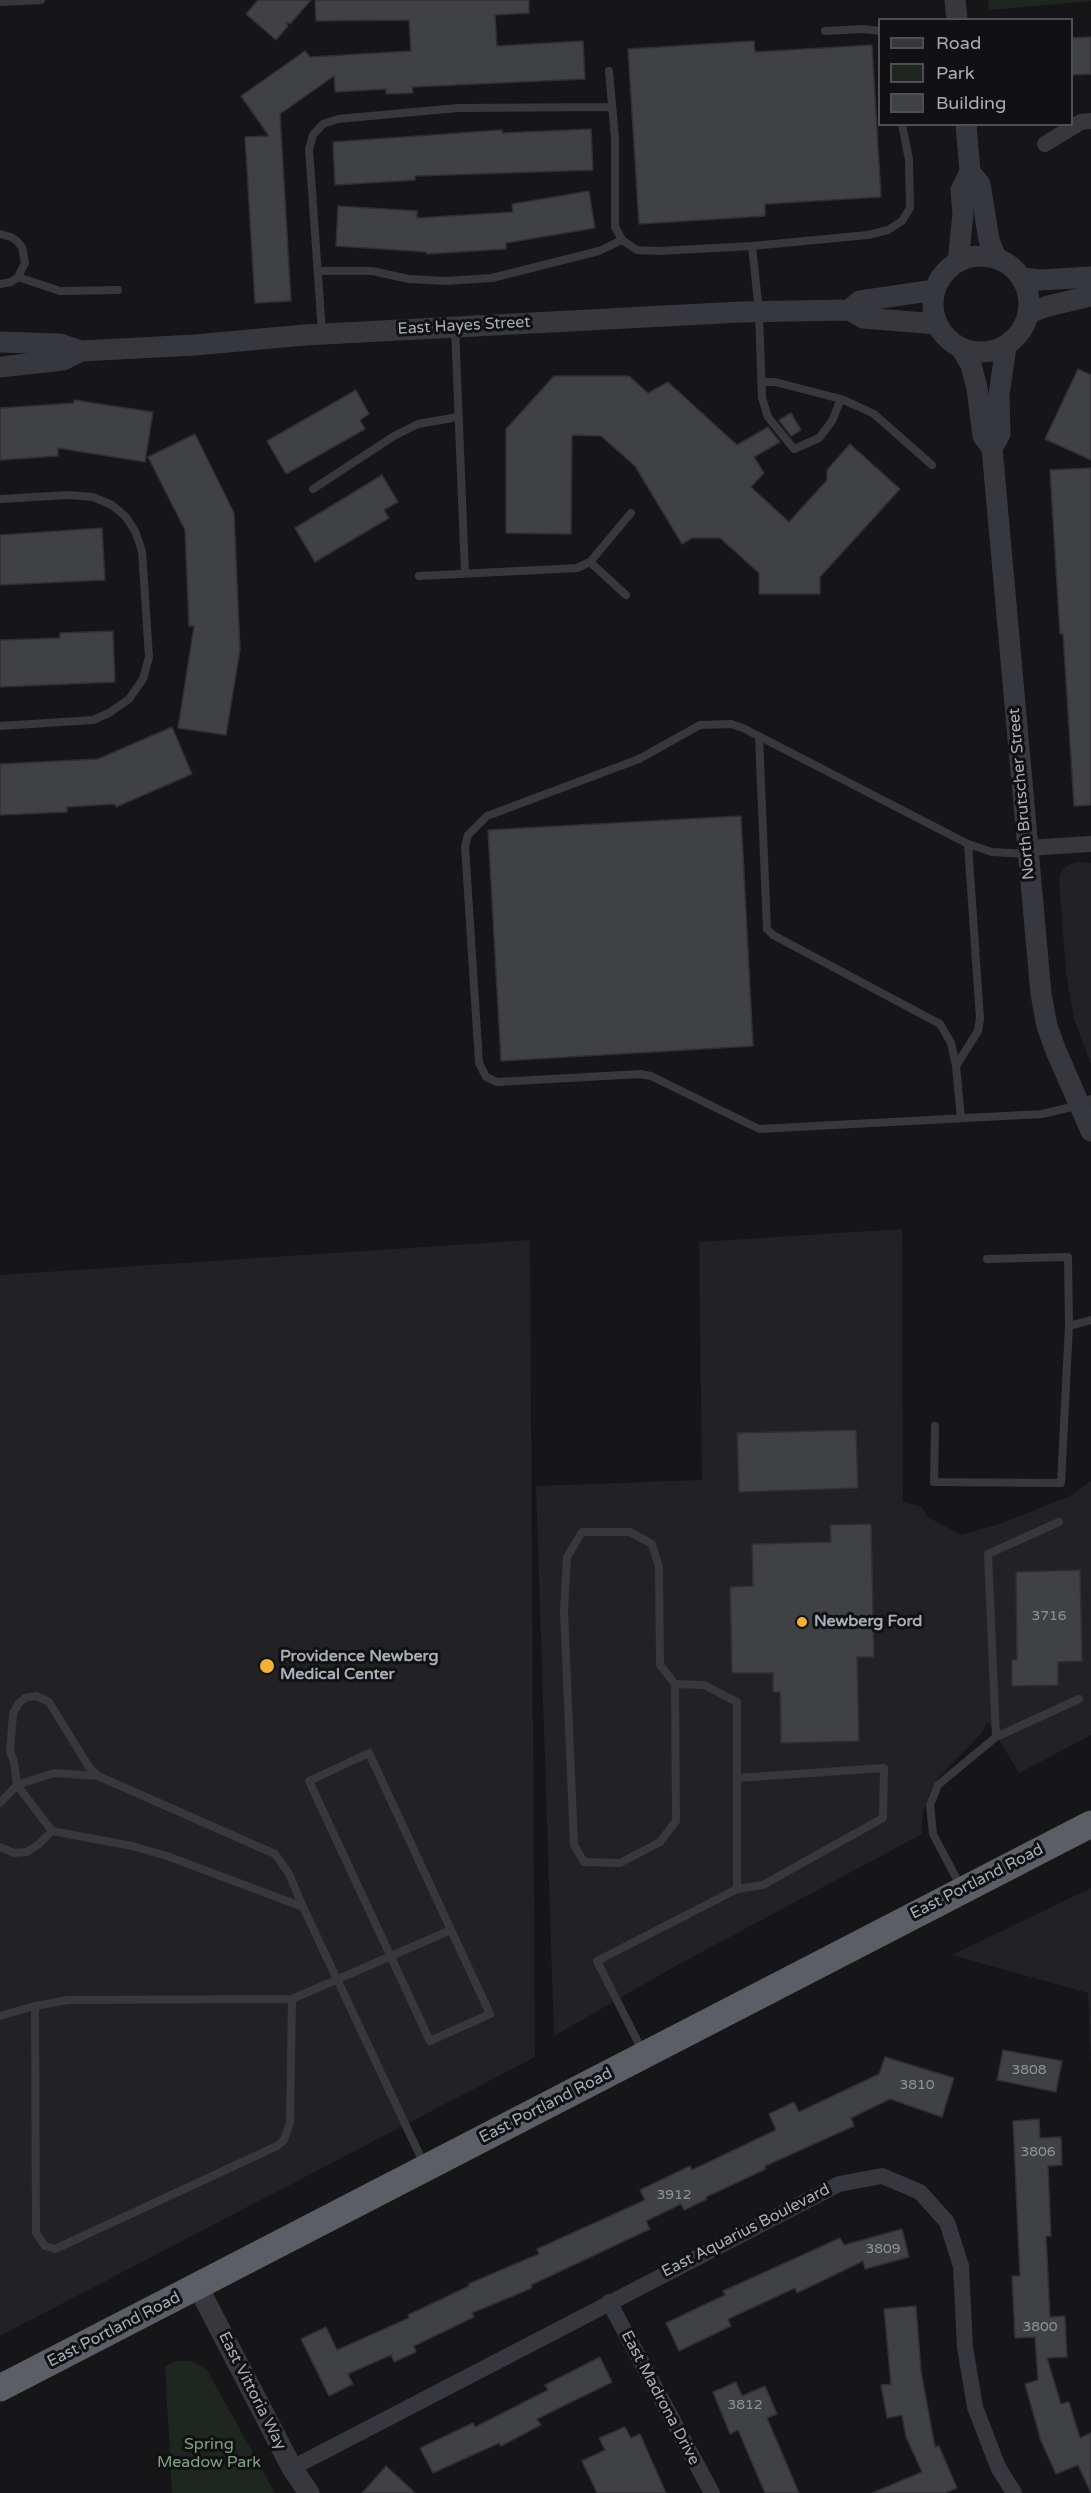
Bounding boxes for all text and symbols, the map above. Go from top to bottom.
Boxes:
legend [878,18,1073,126]
text: Road [936,32,981,54]
text: Park [936,62,974,84]
text: Building [936,92,1006,114]
street label: East Hayes Street [397,313,531,339]
street label: North Brutscher Street [1005,707,1039,881]
house number: 3716 [1031,1608,1067,1624]
place label: Newberg Ford [814,1612,922,1632]
marker: Newberg Ford [795,1615,809,1629]
place label: Providence Newberg Medical Center [280,1647,439,1685]
marker: Providence Newberg Medical Center [258,1657,276,1675]
street label: East Portland Road [907,1840,1047,1924]
house number: 3808 [1011,2062,1047,2078]
street label: East Portland Road [476,2064,616,2148]
house number: 3810 [899,2077,935,2093]
house number: 3806 [1020,2144,1056,2160]
street label: East Aquarius Boulevard [659,2180,833,2282]
house number: 3912 [656,2187,692,2203]
house number: 3809 [865,2241,901,2257]
street label: East Portland Road [44,2288,184,2372]
house number: 3800 [1022,2319,1058,2335]
street label: East Madrona Drive [616,2328,704,2468]
street label: East Vittoria Way [214,2329,290,2453]
house number: 3812 [727,2397,763,2413]
park label: Spring Meadow Park [157,2435,261,2473]

